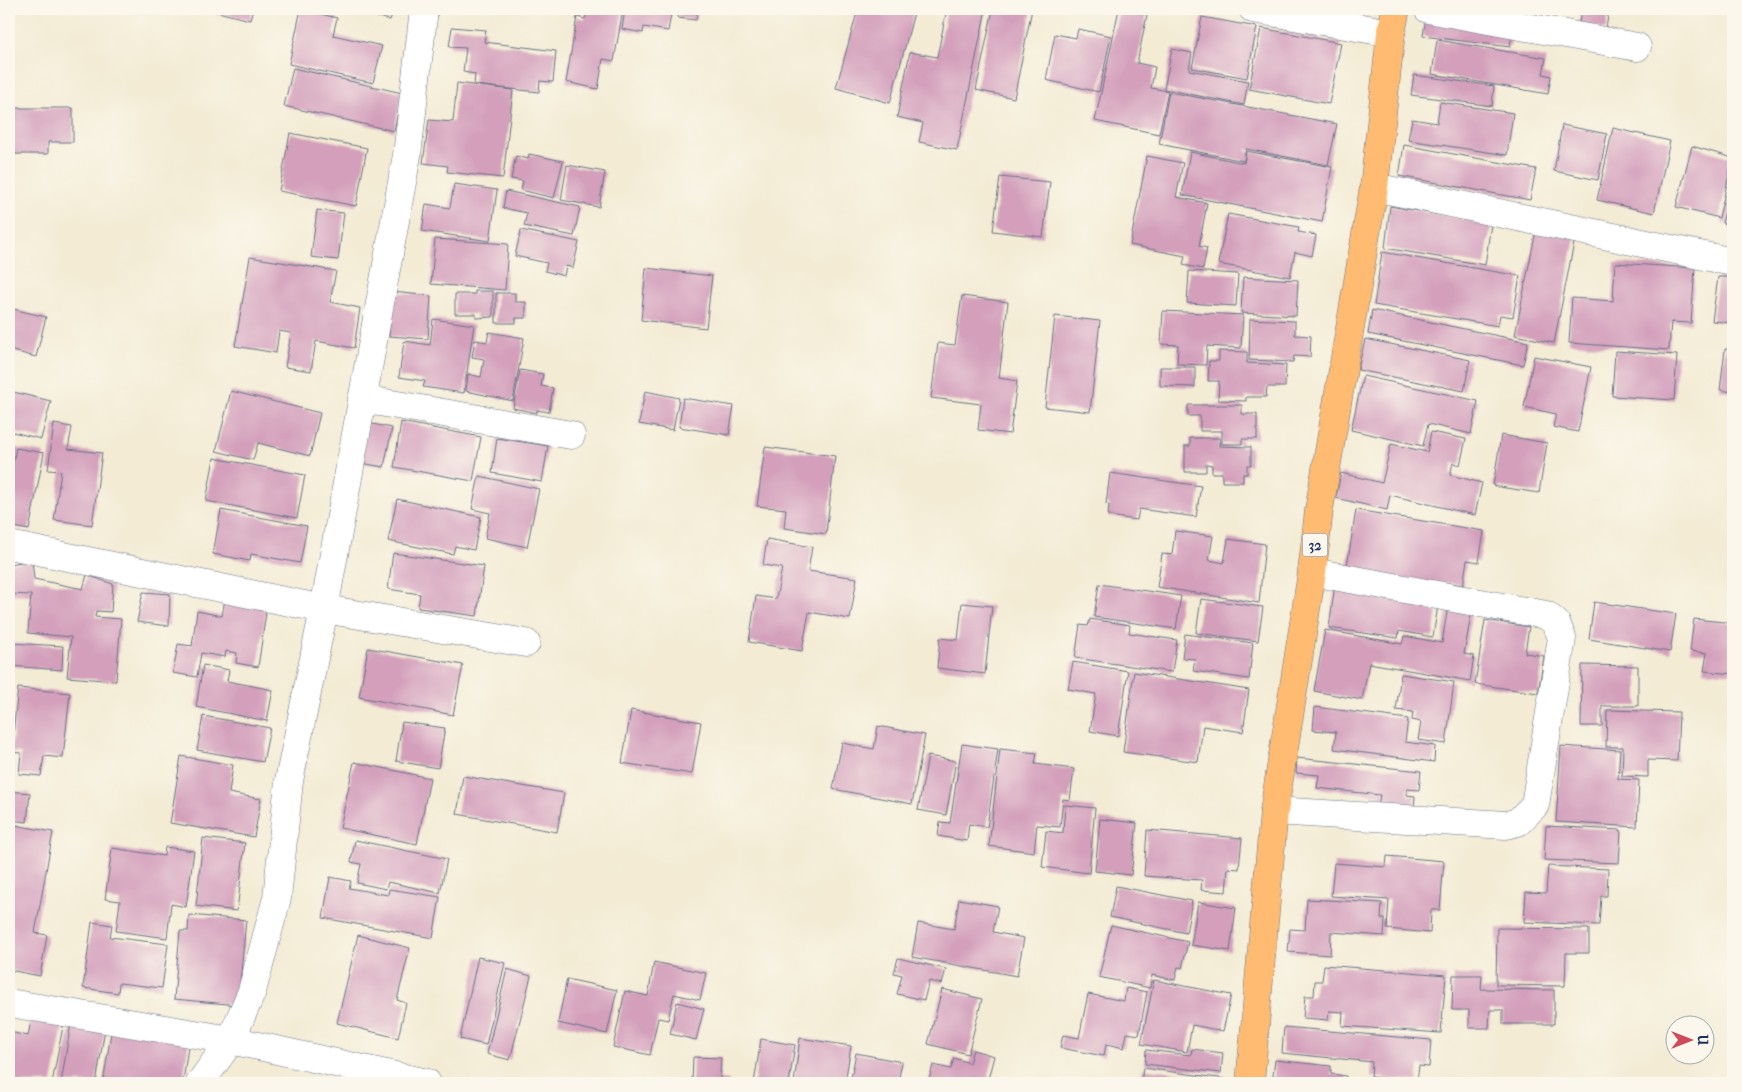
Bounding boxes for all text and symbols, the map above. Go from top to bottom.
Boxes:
road number: 32 [1302,534,1328,556]
north arrow [1664,1014,1714,1064]
text: U [1694,1034,1711,1046]

